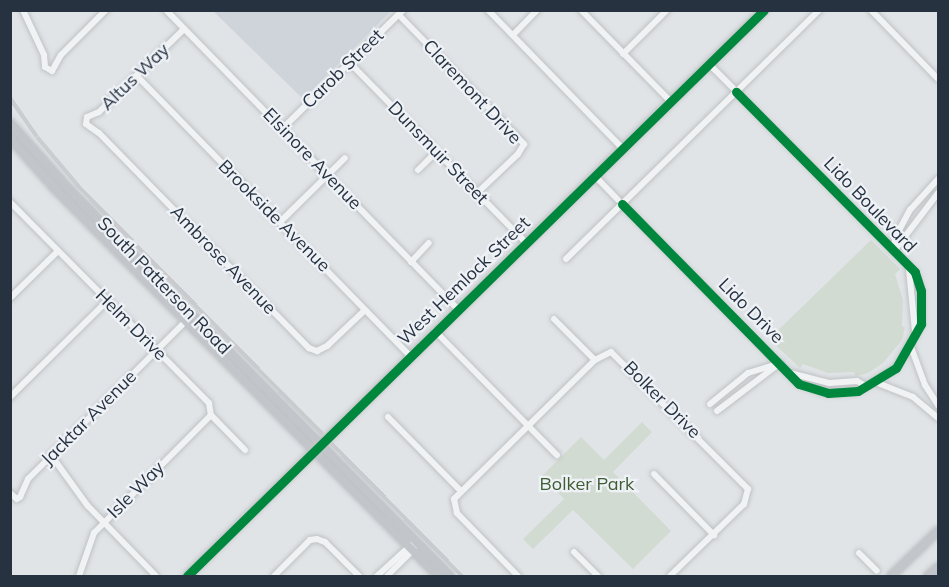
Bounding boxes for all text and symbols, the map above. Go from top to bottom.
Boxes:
street label: Carob Street [298,25,388,113]
street label: Claremont Drive [418,35,526,149]
street label: Altus Way [96,39,174,115]
street label: Dunsmuir Street [383,97,493,209]
street label: Elsinore Avenue [258,104,366,214]
street label: Lido Boulevard [819,153,921,257]
street label: Brookside Avenue [213,155,335,277]
street label: Ambrose Avenue [166,201,280,319]
street label: West Hemlock Street [393,212,535,350]
street label: South Patterson Road [93,213,235,359]
street label: Lido Drive [714,274,788,348]
street label: Helm Drive [91,285,171,365]
street label: Bolker Drive [619,357,705,443]
street label: Jacktar Avenue [37,366,141,470]
street label: Isle Way [103,457,169,523]
park label: Bolker Park [540,473,634,495]

